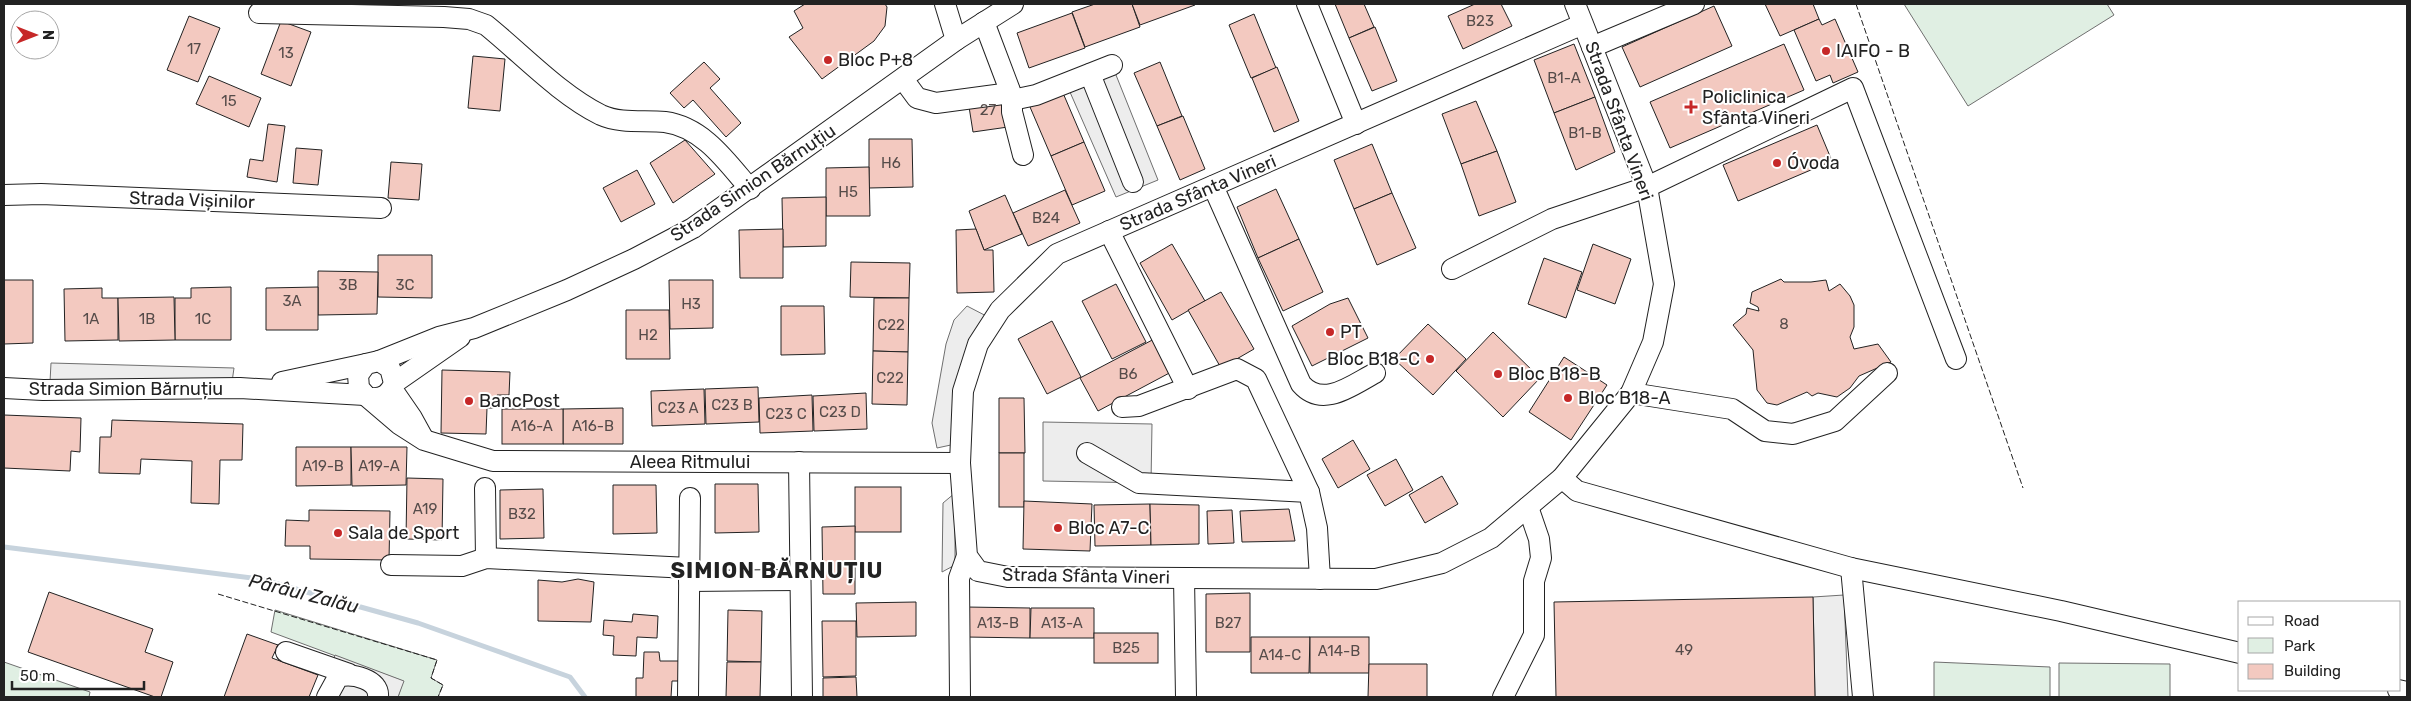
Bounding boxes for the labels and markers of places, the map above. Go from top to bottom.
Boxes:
place label: IAIFO - B [1836,40,1910,62]
marker: IAIFO - B [1820,45,1832,57]
place label: Bloc P+8 [838,49,913,71]
marker: Bloc P+8 [822,54,834,66]
place label: Policlinica Sfânta Vineri [1702,86,1810,129]
marker: Policlinica Sfânta Vineri [1684,100,1698,114]
place label: Óvoda [1787,152,1840,174]
marker: Óvoda [1771,157,1783,169]
place label: PT [1340,321,1362,343]
marker: PT [1324,326,1336,338]
place label: Bloc B18-C [1327,348,1420,370]
marker: Bloc B18-C [1424,353,1436,365]
place label: Bloc B18-B [1508,363,1601,385]
marker: Bloc B18-B [1492,368,1504,380]
place label: Bloc B18-A [1578,387,1671,409]
place label: BancPost [479,390,560,412]
marker: Bloc B18-A [1562,392,1574,404]
marker: BancPost [463,395,475,407]
place label: Bloc A7-C [1068,517,1150,539]
place label: Sala de Sport [348,522,459,544]
marker: Bloc A7-C [1052,522,1064,534]
marker: Sala de Sport [332,527,344,539]

